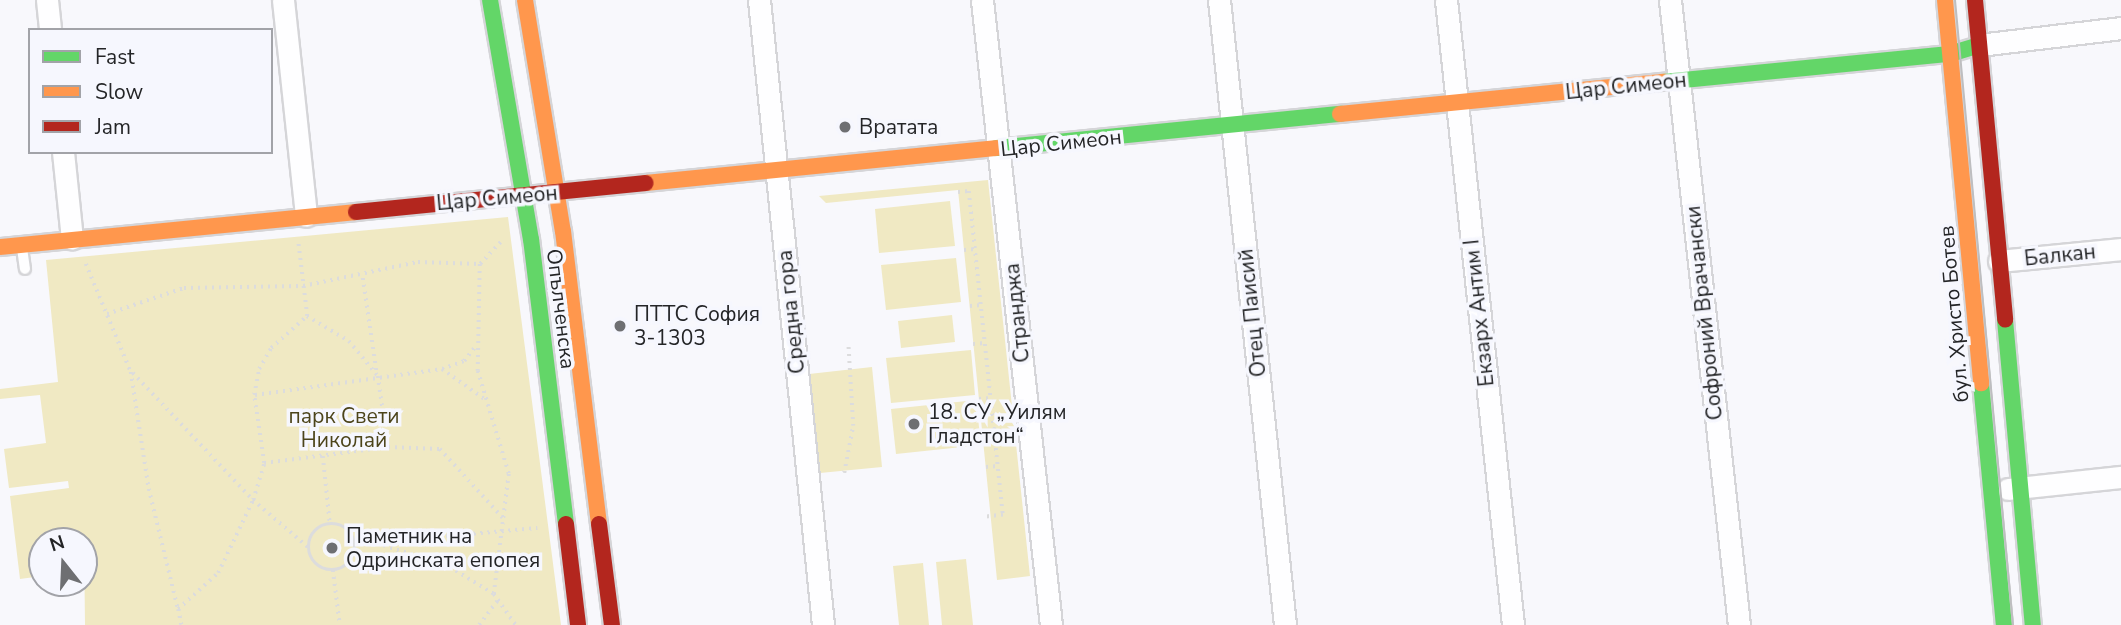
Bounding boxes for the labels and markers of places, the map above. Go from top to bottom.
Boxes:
place label: Вратата [859,114,938,140]
marker: Вратата [837,119,853,135]
place label: ПТТС София 3-1303 [634,301,760,351]
marker: ПТТС София 3-1303 [612,318,628,334]
place label: 18. СУ „Уилям Гладстон“ [928,399,1067,449]
marker: 18. СУ „Уилям Гладстон“ [906,416,922,432]
place label: Паметник на Одринската епопея [346,523,540,573]
marker: Паметник на Одринската епопея [324,540,340,556]

